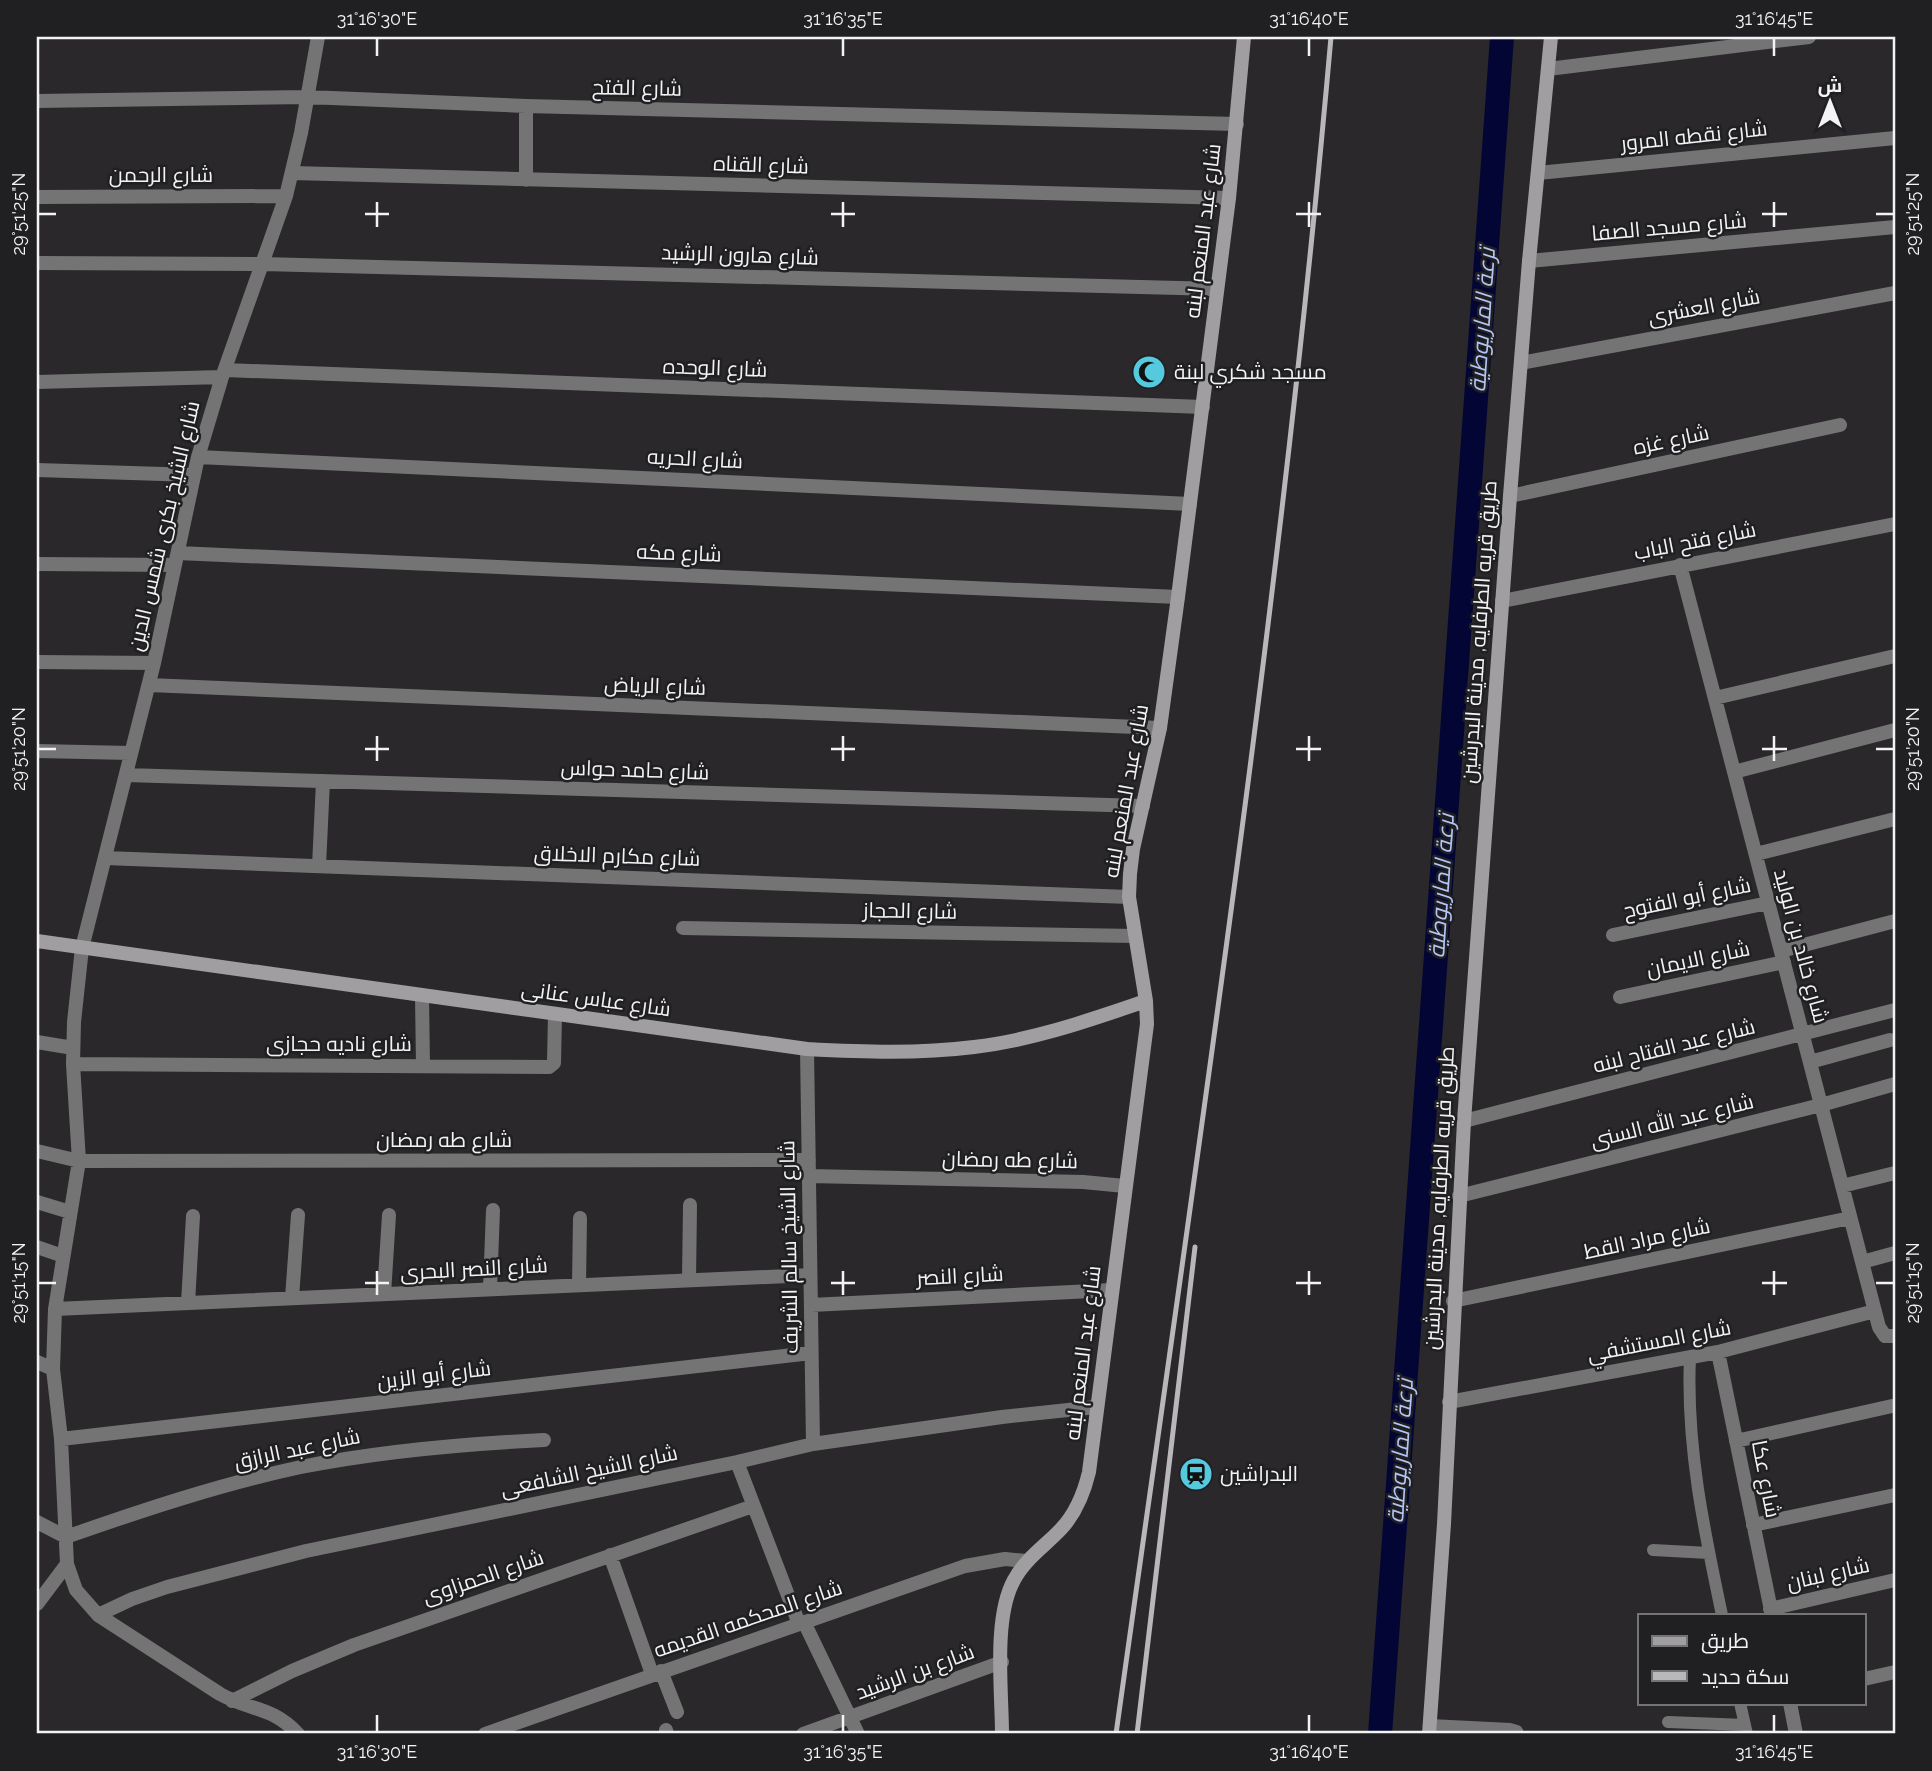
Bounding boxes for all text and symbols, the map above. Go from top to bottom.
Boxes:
text: 31°16'30"E [337,8,417,29]
text: 31°16'35"E [803,8,883,29]
text: 31°16'40"E [1269,8,1349,29]
text: 31°16'45"E [1735,8,1813,29]
north arrow [1796,66,1866,136]
street label: شارع الفتح [592,74,682,103]
text: ش [1818,74,1842,97]
street label: شارع نقطه المرور [1618,115,1769,158]
street label: شارع عبد المنعم لبنه [1179,142,1228,320]
street label: شارع القناه [713,150,809,181]
street label: شارع الرحمن [109,162,213,189]
text: 29°51'25"N [8,173,29,255]
text: 29°51'25"N [1902,173,1923,255]
street label: شارع مسجد الصفا [1590,207,1748,248]
street label: شارع هارون الرشيد [661,239,819,272]
water label: ترعة الماريوطية [1463,243,1501,393]
street label: شارع العشرى [1646,283,1762,332]
street label: شارع الوحده [662,353,768,384]
mosque icon: مسجد شكري لبنة [1130,353,1168,391]
place label: مسجد شكري لبنة [1174,359,1327,388]
street label: شارع الشيخ بكرى شمس الدين [123,398,206,654]
street label: شارع غزه [1631,419,1712,462]
street label: شارع الحريه [646,444,744,475]
street label: طريق قريه الطرفايه, مدينة البدرشين [1455,479,1503,785]
street label: شارع فتح الباب [1632,516,1758,567]
street label: شارع مكه [636,539,722,568]
street label: شارع الرياض [603,671,707,702]
street label: شارع عبد المنعم لبنه [1098,702,1155,880]
text: 29°51'20"N [8,707,29,791]
text: 29°51'20"N [1902,707,1923,791]
street label: شارع حامد حواس [560,754,710,787]
water label: ترعة الماريوطية [1422,809,1460,959]
street label: شارع مكارم الاخلاق [533,840,701,873]
street label: شارع خالد بن الوليد [1767,866,1834,1026]
street label: شارع أبو الفتوح [1621,872,1754,925]
street label: شارع الحجاز [862,897,957,926]
street label: شارع الايمان [1644,935,1752,984]
street label: شارع عباس عنانى [519,976,672,1023]
street label: شارع عبد الفتاح لبنه [1590,1013,1758,1080]
street label: شارع ناديه حجازى [266,1031,412,1058]
street label: طريق قريه الطرفايه, مدينة البدرشين [1418,1046,1460,1350]
street label: شارع عبد الله السنى [1588,1087,1756,1155]
street label: شارع طه رمضان [376,1127,512,1154]
street label: شارع الشيخ سالم الشريف [774,1140,805,1354]
street label: شارع طه رمضان [942,1146,1078,1175]
street label: شارع مراد القط [1581,1213,1713,1266]
text: 29°51'15"N [8,1242,29,1324]
text: 29°51'15"N [1902,1242,1923,1324]
street label: شارع النصر البحرى [399,1252,549,1287]
street label: شارع النصر [915,1261,1004,1292]
street label: شارع عبد المنعم لبنه [1059,1264,1108,1442]
street label: شارع المستشفي [1585,1314,1734,1371]
street label: شارع أبو الزين [376,1355,493,1396]
water label: ترعة الماريوطية [1381,1374,1419,1524]
street label: شارع عبد الرازق [232,1423,363,1476]
street label: شارع عكا [1745,1438,1786,1520]
street label: شارع الشيخ الشافعى [498,1440,680,1503]
station icon: البدراشين [1177,1455,1215,1493]
place label: البدراشين [1220,1461,1298,1487]
street label: شارع الحمزاوى [419,1544,547,1611]
street label: شارع لبنان [1784,1552,1872,1597]
street label: شارع المحكمه القديمه [650,1575,846,1664]
legend [1638,1614,1866,1704]
text: طريق [1701,1628,1749,1654]
street label: شارع بن الرشيد [852,1639,978,1706]
text: سكة حديد [1701,1664,1789,1689]
text: 31°16'30"E [337,1741,417,1762]
text: 31°16'35"E [803,1741,883,1762]
text: 31°16'40"E [1269,1741,1349,1762]
text: 31°16'45"E [1735,1741,1813,1762]

